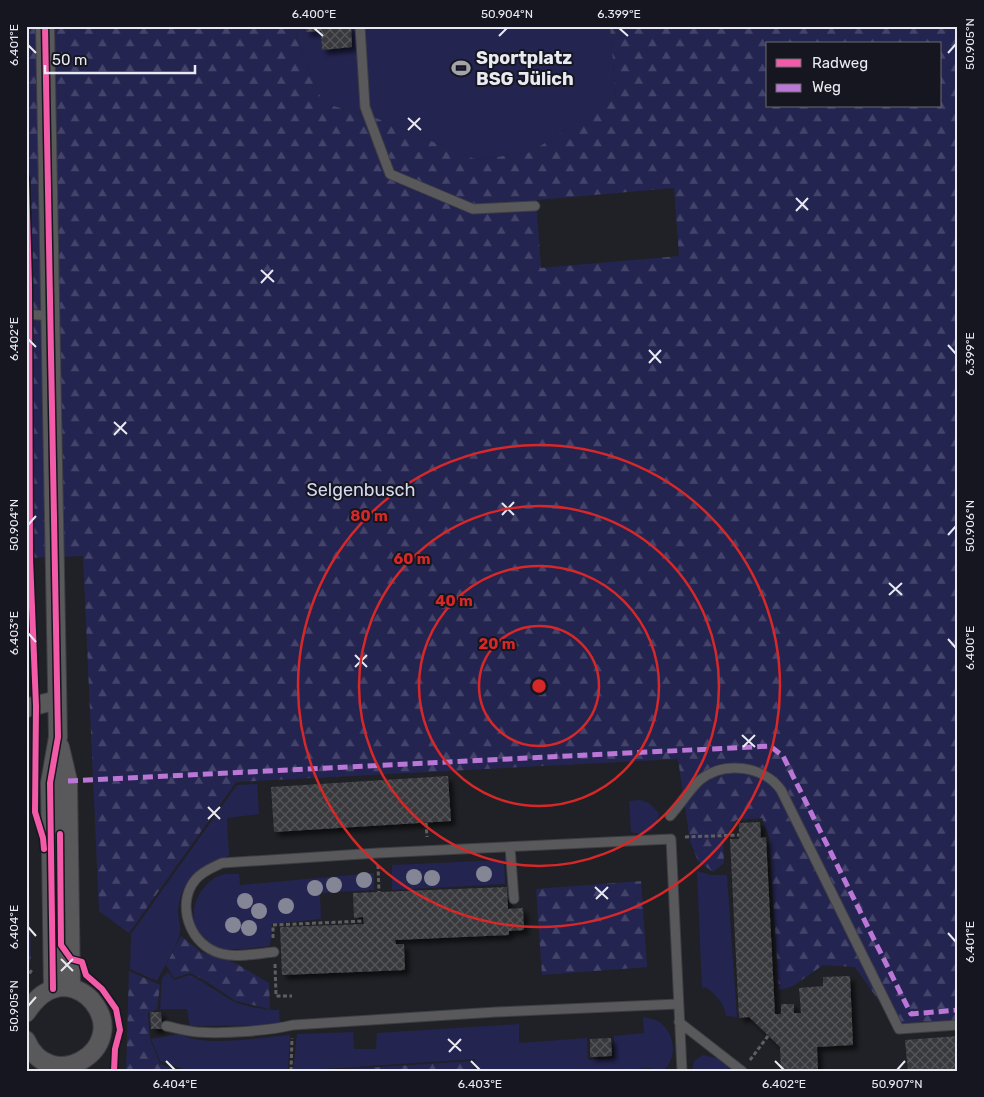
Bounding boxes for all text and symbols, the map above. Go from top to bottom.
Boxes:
text: 6.400°E [292,7,336,21]
text: 50.904°N [481,7,533,21]
text: 6.399°E [597,7,641,21]
text: 50.905°N [963,18,977,70]
text: 6.401°E [7,24,21,66]
scale bar [45,42,195,74]
legend [766,42,942,108]
place label: Sportplatz BSG Jülich [476,47,574,90]
text: 50 m [52,51,87,69]
text: Radweg [812,54,868,72]
sports icon: Sportplatz BSG Jülich [450,57,472,79]
text: Weg [812,78,841,96]
text: 6.402°E [7,317,21,361]
text: 6.399°E [963,332,977,376]
park label: Selgenbusch [306,479,416,501]
text: 50.904°N [7,499,21,551]
text: 50.906°N [963,500,977,552]
text: 80 m [350,507,388,525]
text: 60 m [394,550,430,568]
text: 40 m [435,592,473,610]
text: 6.403°E [7,611,21,655]
text: 6.400°E [963,626,977,670]
text: 20 m [479,635,515,653]
centre of rings [530,677,548,695]
text: 6.404°E [7,905,21,949]
text: 6.401°E [963,921,977,963]
text: 50.905°N [7,980,21,1032]
text: 6.404°E [153,1077,197,1091]
text: 6.403°E [458,1077,502,1091]
text: 6.402°E [762,1077,806,1091]
text: 50.907°N [872,1077,922,1091]

